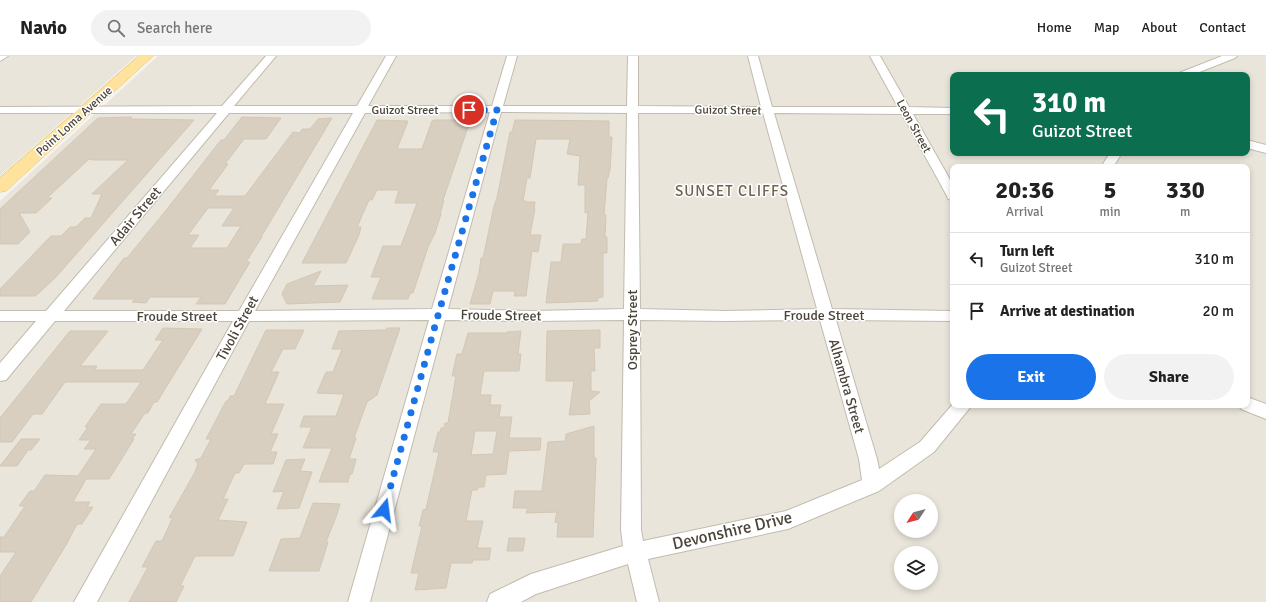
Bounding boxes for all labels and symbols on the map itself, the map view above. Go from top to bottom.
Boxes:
street label: Point Loma Avenue [33,83,116,160]
pin [452,93,486,127]
street label: Leon Street [893,97,934,156]
street label: Guizot Street [694,102,762,119]
street label: Guizot Street [372,103,438,118]
district label: SUNSET CLIFFS [675,182,789,200]
street label: Adair Street [106,183,165,249]
street label: Osprey Street [624,290,641,370]
street label: Tivoli Street [213,293,262,364]
street label: Froude Street [460,306,542,325]
street label: Froude Street [784,307,864,324]
street label: Froude Street [137,308,217,325]
street label: Alhambra Street [825,337,868,435]
position arrow [363,489,405,531]
north arrow [894,494,938,538]
street label: Devonshire Drive [670,506,794,554]

